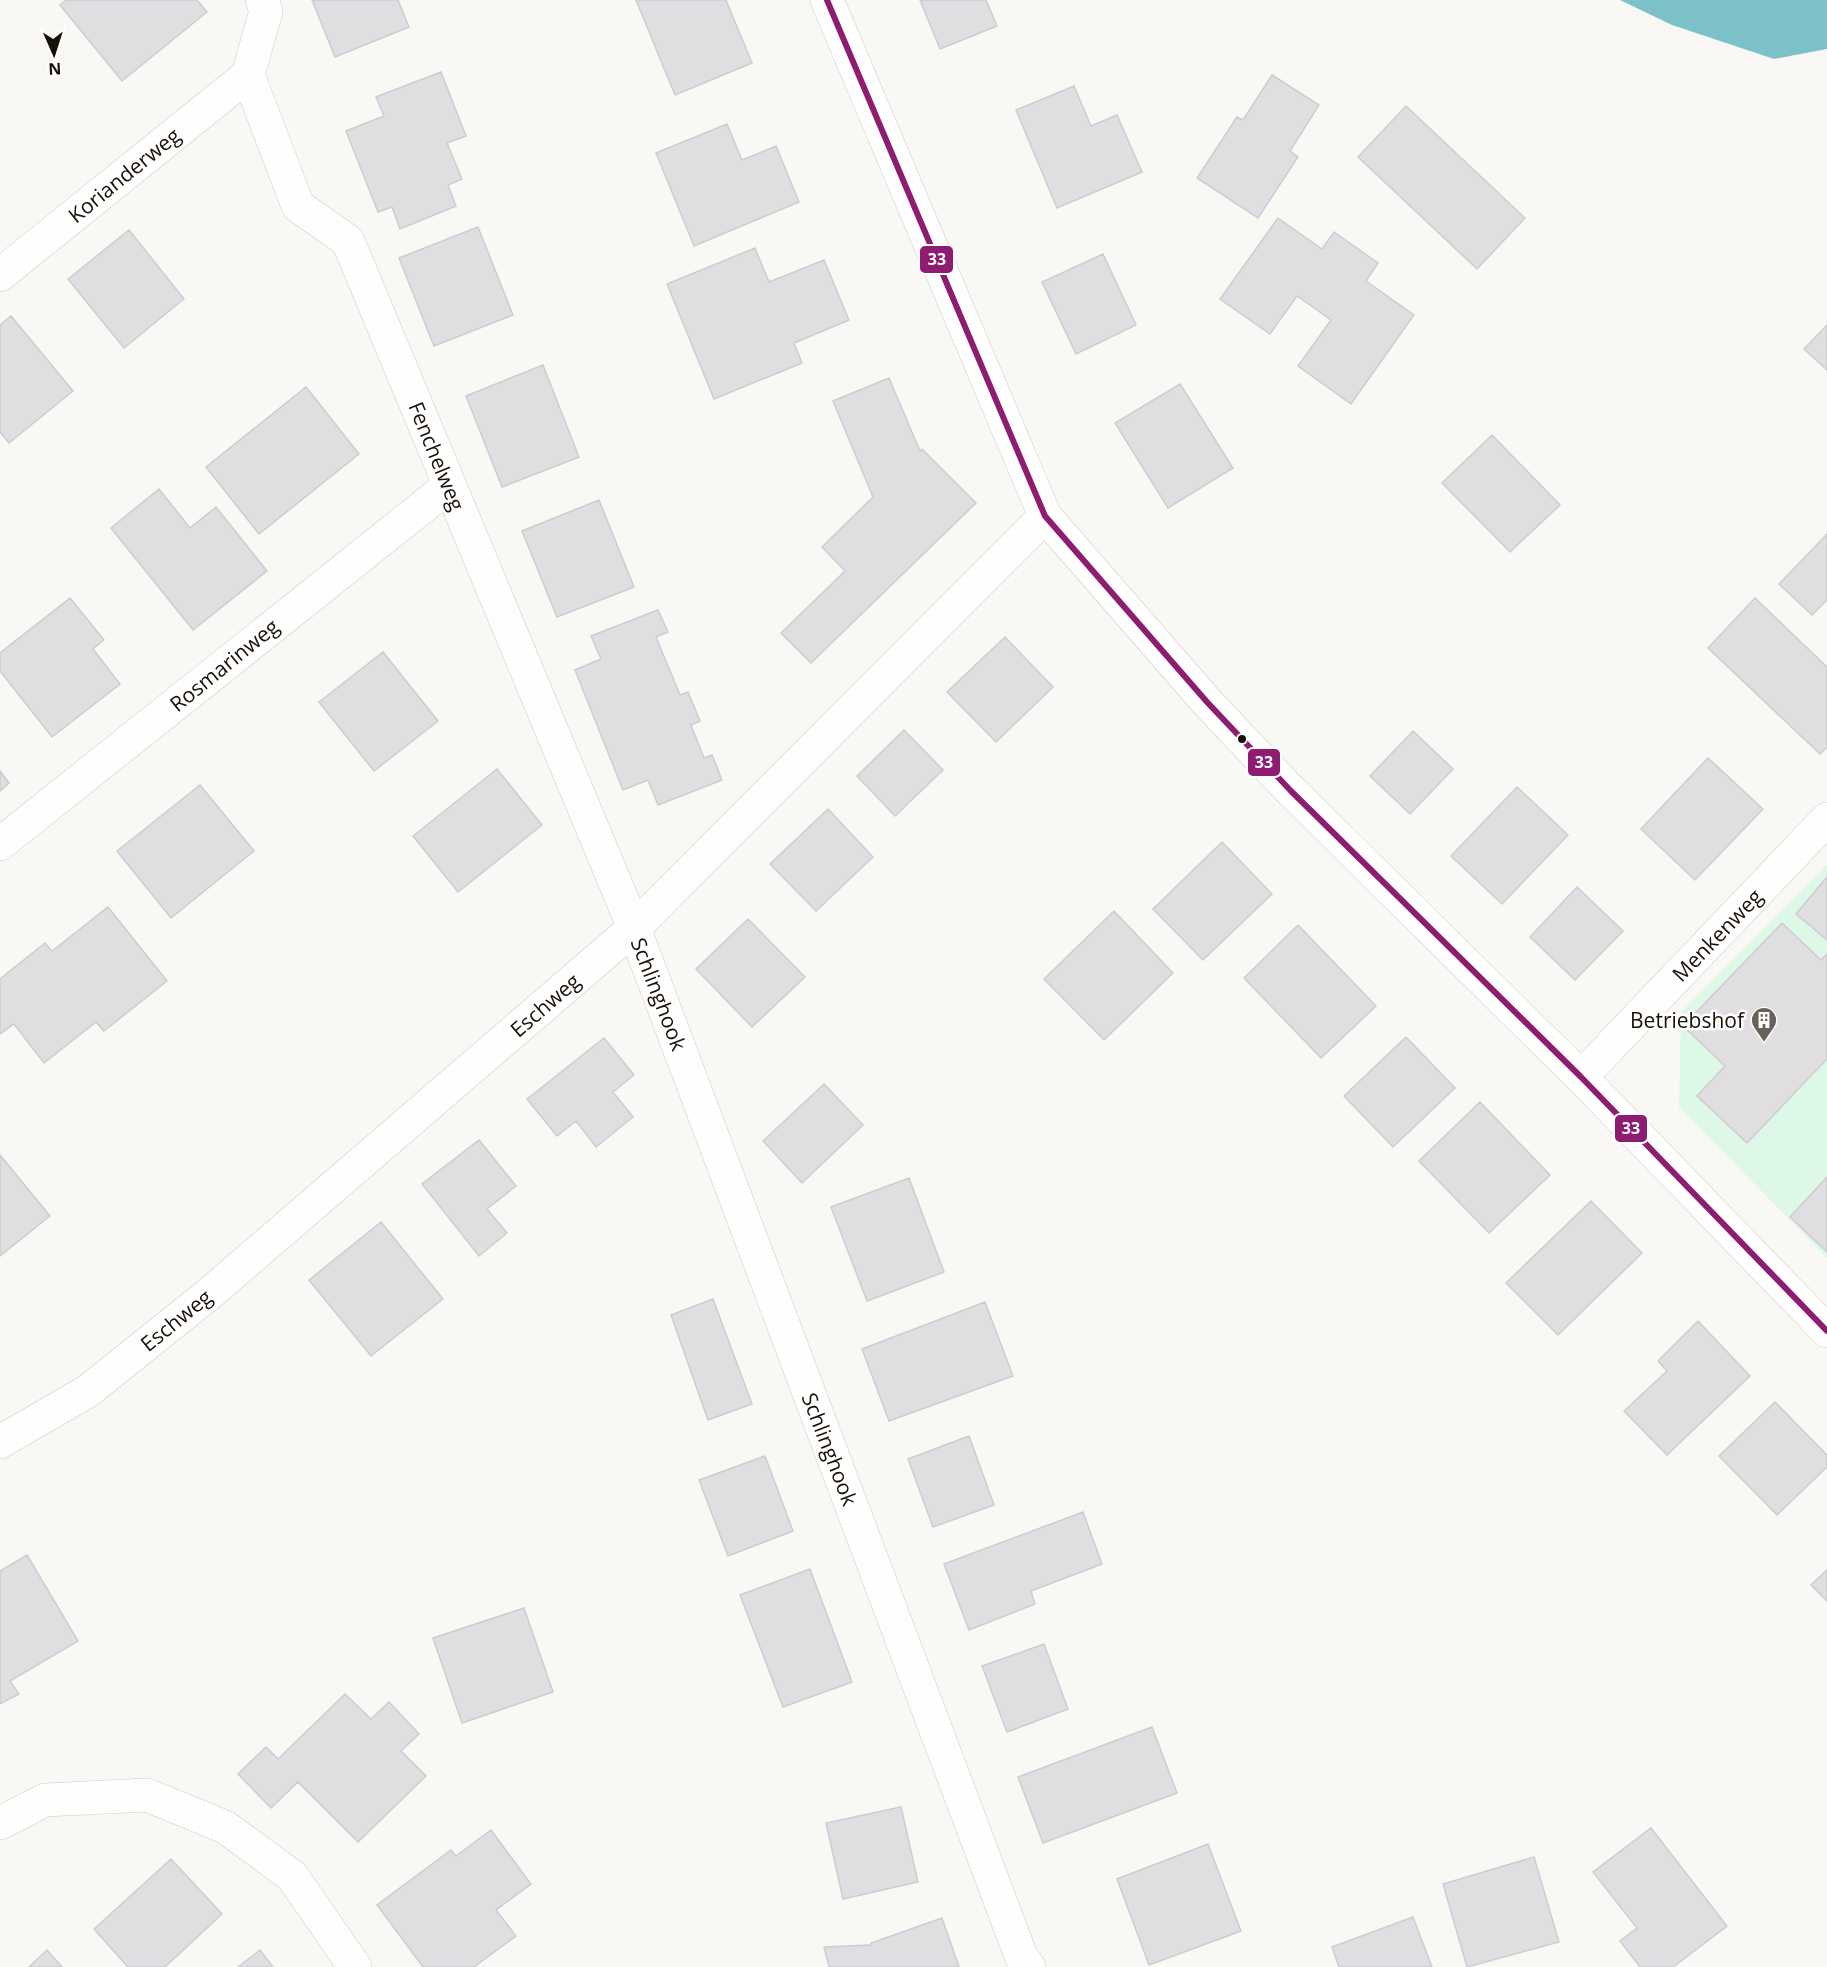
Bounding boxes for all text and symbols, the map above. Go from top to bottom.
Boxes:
north arrow [24,24,84,84]
text: N [48,58,62,80]
street label: Korianderweg [62,121,186,229]
line badge: 33 [919,245,954,274]
text: 33 [928,248,946,270]
street label: Fenchelweg [402,397,472,515]
street label: Rosmarinweg [164,612,284,718]
unlabelled marker [1236,733,1248,745]
line badge: 33 [1247,748,1281,777]
text: 33 [1255,751,1273,773]
street label: Menkenweg [1666,883,1768,987]
street label: Schlinghook [625,934,693,1054]
street label: Eschweg [504,967,586,1043]
building icon: Betriebshof [1749,1005,1779,1043]
place label: Betriebshof [1630,1006,1746,1034]
line badge: 33 [1614,1114,1648,1143]
text: 33 [1622,1117,1640,1139]
street label: Eschweg [135,1283,217,1357]
street label: Schlinghook [796,1389,864,1509]

